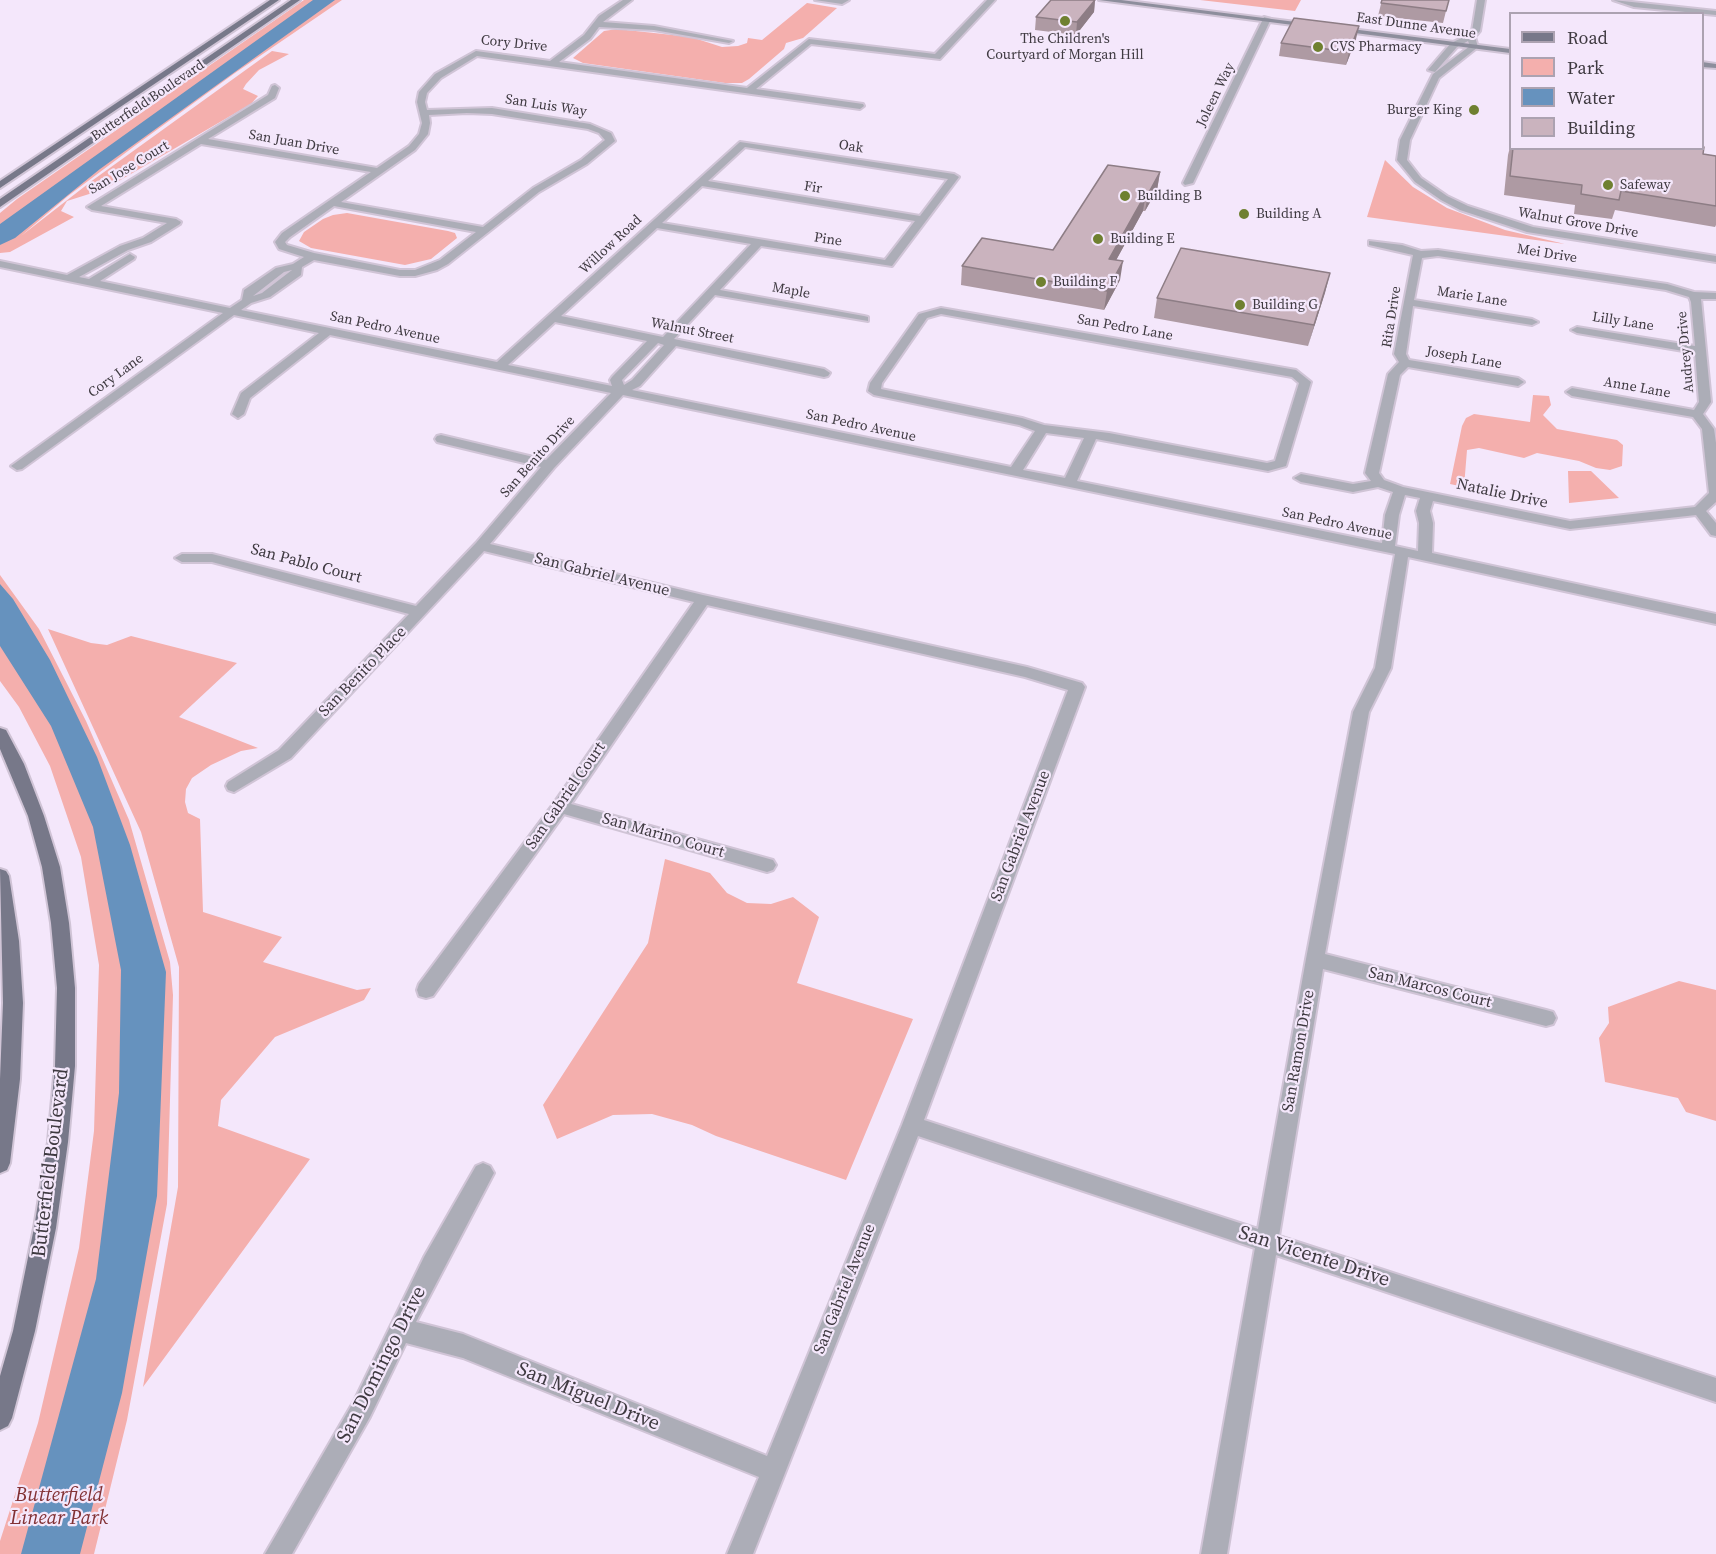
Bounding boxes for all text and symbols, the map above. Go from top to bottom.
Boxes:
street label: East Dunne Avenue [1355,9,1477,43]
legend [1509,12,1704,150]
marker: The Children's Courtyard of Morgan Hill [1058,14,1072,28]
text: Road [1567,25,1608,50]
place label: The Children's Courtyard of Morgan Hill [986,31,1144,63]
street label: Cory Drive [480,32,548,56]
place label: CVS Pharmacy [1330,39,1422,55]
marker: CVS Pharmacy [1311,40,1325,54]
text: Park [1567,55,1604,80]
street label: Butterfield Boulevard [88,57,208,145]
street label: Joleen Way [1193,60,1239,130]
text: Water [1567,85,1615,110]
street label: San Luis Way [504,91,588,121]
place label: Burger King [1387,102,1462,118]
marker: Burger King [1467,103,1481,117]
text: Building [1567,115,1635,140]
street label: San Juan Drive [247,127,341,159]
street label: Oak [837,137,865,157]
street label: San Jose Court [86,138,172,198]
place label: Safeway [1620,177,1671,193]
street label: Fir [803,178,823,198]
marker: Safeway [1601,178,1615,192]
place label: Building B [1137,188,1202,204]
marker: Building B [1118,189,1132,203]
street label: Walnut Grove Drive [1516,204,1640,242]
place label: Building A [1256,206,1321,222]
marker: Building A [1237,207,1251,221]
street label: Willow Road [576,212,646,278]
street label: Pine [813,229,843,251]
place label: Building E [1110,231,1175,247]
marker: Building E [1091,232,1105,246]
street label: Mei Drive [1516,241,1578,267]
place label: Building F [1053,274,1117,290]
marker: Building F [1034,275,1048,289]
street label: Maple [771,279,811,303]
street label: Marie Lane [1436,283,1508,311]
street label: Rita Drive [1379,285,1405,349]
place label: Building G [1252,297,1318,313]
marker: Building G [1233,298,1247,312]
street label: San Pedro Avenue [329,308,441,348]
street label: Lilly Lane [1591,309,1655,335]
street label: Audrey Drive [1674,310,1698,394]
street label: San Pedro Lane [1076,311,1174,345]
street label: Walnut Street [649,315,735,347]
street label: Joseph Lane [1425,343,1503,373]
street label: Cory Lane [85,350,147,402]
street label: Anne Lane [1602,374,1672,402]
street label: San Pedro Avenue [805,406,917,446]
street label: San Benito Drive [497,413,579,501]
street label: Natalie Drive [1454,475,1550,513]
street label: San Pedro Avenue [1281,504,1393,544]
street label: San Pablo Court [248,540,364,588]
street label: San Gabriel Avenue [532,549,672,601]
street label: San Benito Place [315,623,411,721]
street label: San Gabriel Court [522,739,610,853]
street label: San Gabriel Avenue [987,768,1055,904]
street label: San Marino Court [600,809,726,863]
street label: San Marcos Court [1367,963,1493,1013]
street label: San Ramon Drive [1279,989,1319,1113]
street label: Butterfield Boulevard [27,1067,75,1259]
street label: San Gabriel Avenue [810,1221,880,1357]
street label: San Vicente Drive [1235,1221,1393,1293]
street label: San Domingo Drive [332,1283,432,1447]
street label: San Miguel Drive [513,1357,663,1437]
park label: Butterfield Linear Park [10,1484,108,1531]

